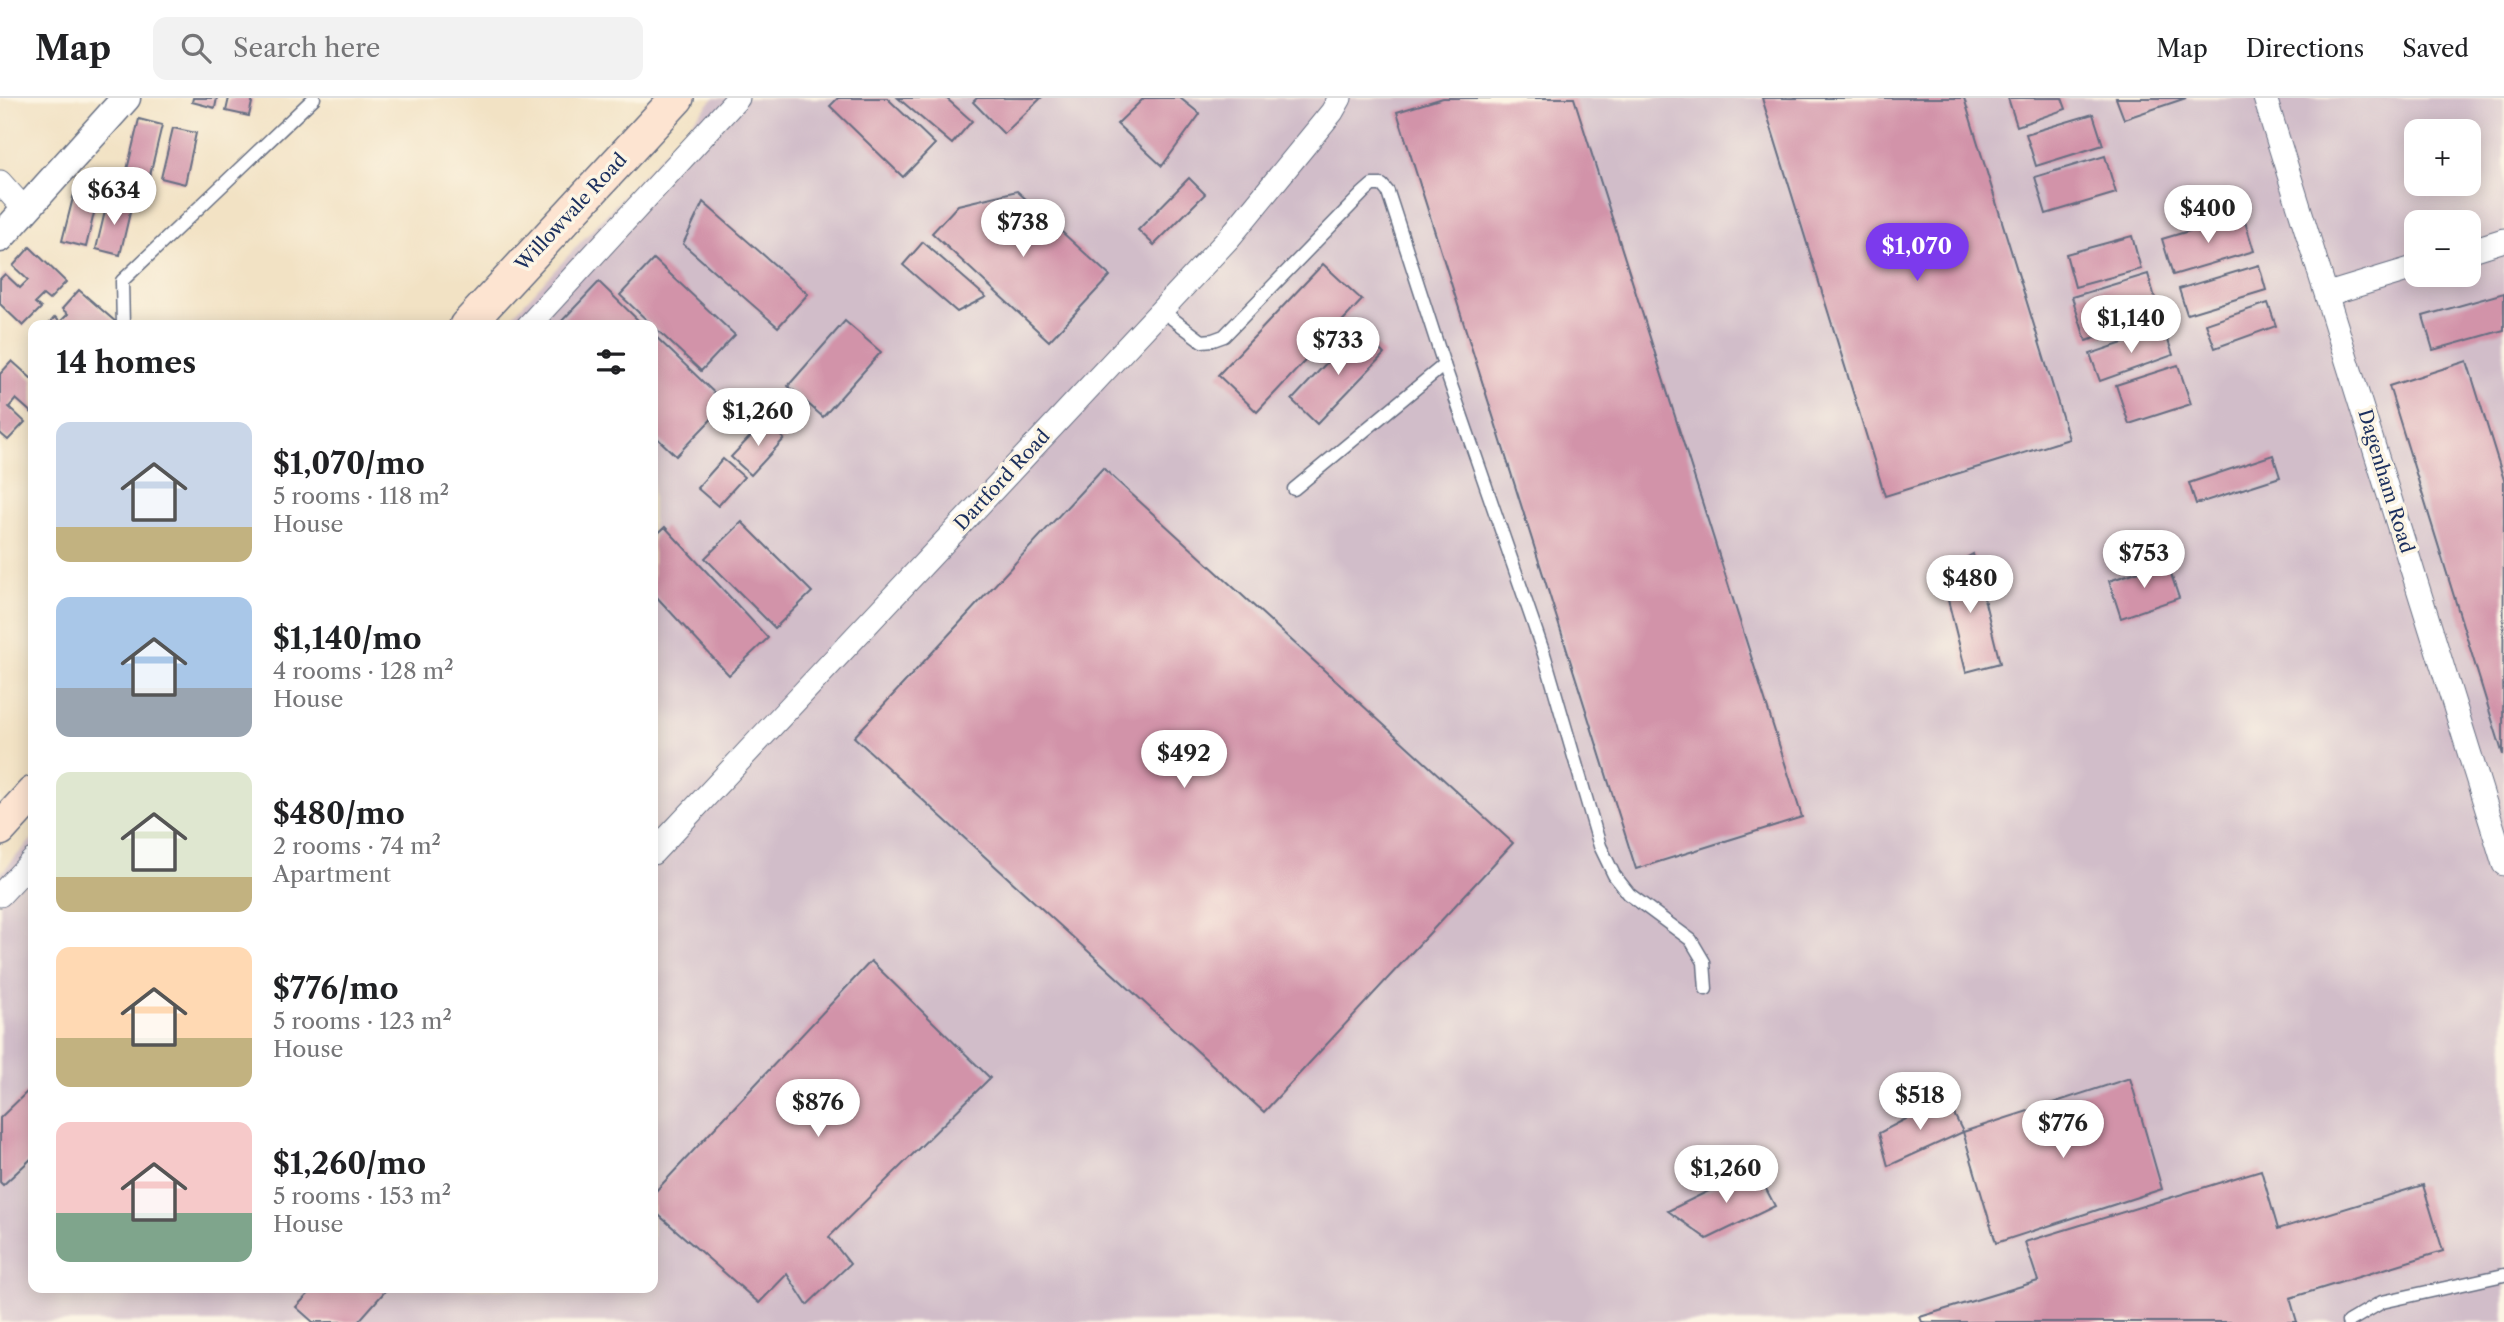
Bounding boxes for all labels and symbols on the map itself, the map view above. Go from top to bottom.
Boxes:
street label: Willowvale Road [510,148,632,276]
pin: $634 [73,167,155,227]
pin: $400 [2167,186,2249,245]
pin: $738 [982,200,1064,259]
pin: $1,070 [1860,223,1974,283]
pin: $1,140 [2074,296,2188,355]
pin: $733 [1297,317,1379,377]
pin: $1,260 [701,388,815,448]
street label: Dagenham Road [2353,406,2419,556]
street label: Dartford Road [949,424,1055,535]
pin: $753 [2103,531,2185,590]
pin: $480 [1929,556,2011,615]
pin: $492 [1143,730,1225,790]
pin: $518 [1879,1072,1961,1132]
pin: $876 [777,1080,859,1139]
pin: $776 [2022,1100,2104,1160]
pin: $1,260 [1669,1146,1783,1205]

